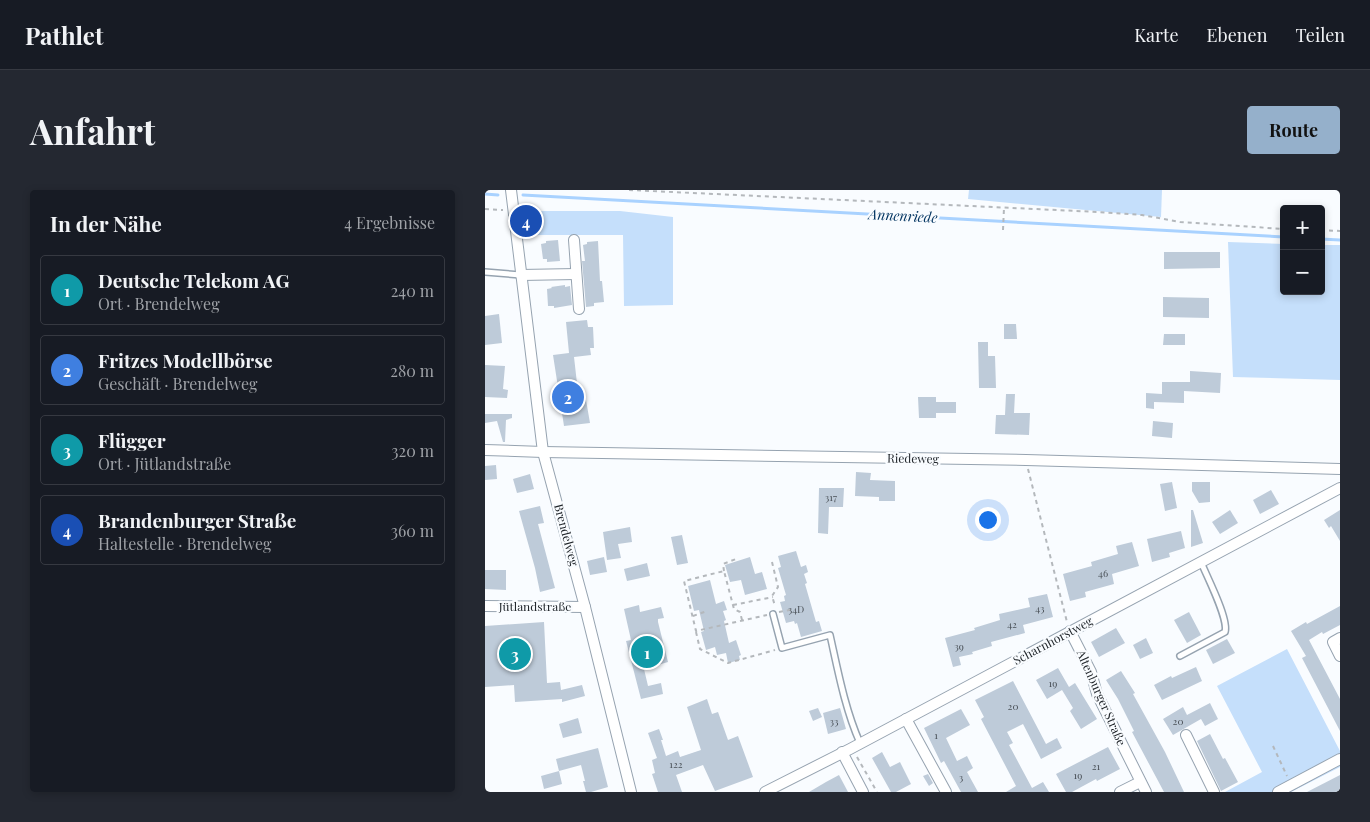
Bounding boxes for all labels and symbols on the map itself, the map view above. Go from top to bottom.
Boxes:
pin: 4 [510,202,542,240]
water label: Annenriede [866,204,938,227]
pin: 2 [552,378,584,416]
street label: Riedeweg [887,450,940,466]
house number: 317 [825,490,837,504]
street label: Brendelweg [551,502,583,568]
your location [975,507,1001,533]
house number: 46 [1098,566,1108,580]
street label: Jütlandstraße [498,598,571,614]
house number: 43 [1035,601,1045,615]
house number: 34D [788,602,804,616]
street label: Scharnhorstweg [1010,612,1096,668]
house number: 42 [1007,617,1017,631]
pin: 1 [631,633,663,671]
pin: 3 [499,635,531,673]
house number: 39 [954,639,964,653]
street label: Altenburger Straße [1073,646,1130,748]
house number: 19 [1049,676,1057,690]
house number: 20 [1008,699,1018,713]
house number: 33 [829,714,839,728]
house number: 20 [1173,714,1183,728]
house number: 1 [934,728,938,742]
house number: 122 [669,757,683,771]
house number: 21 [1092,759,1101,773]
house number: 19 [1074,768,1082,782]
house number: 3 [959,770,964,784]

